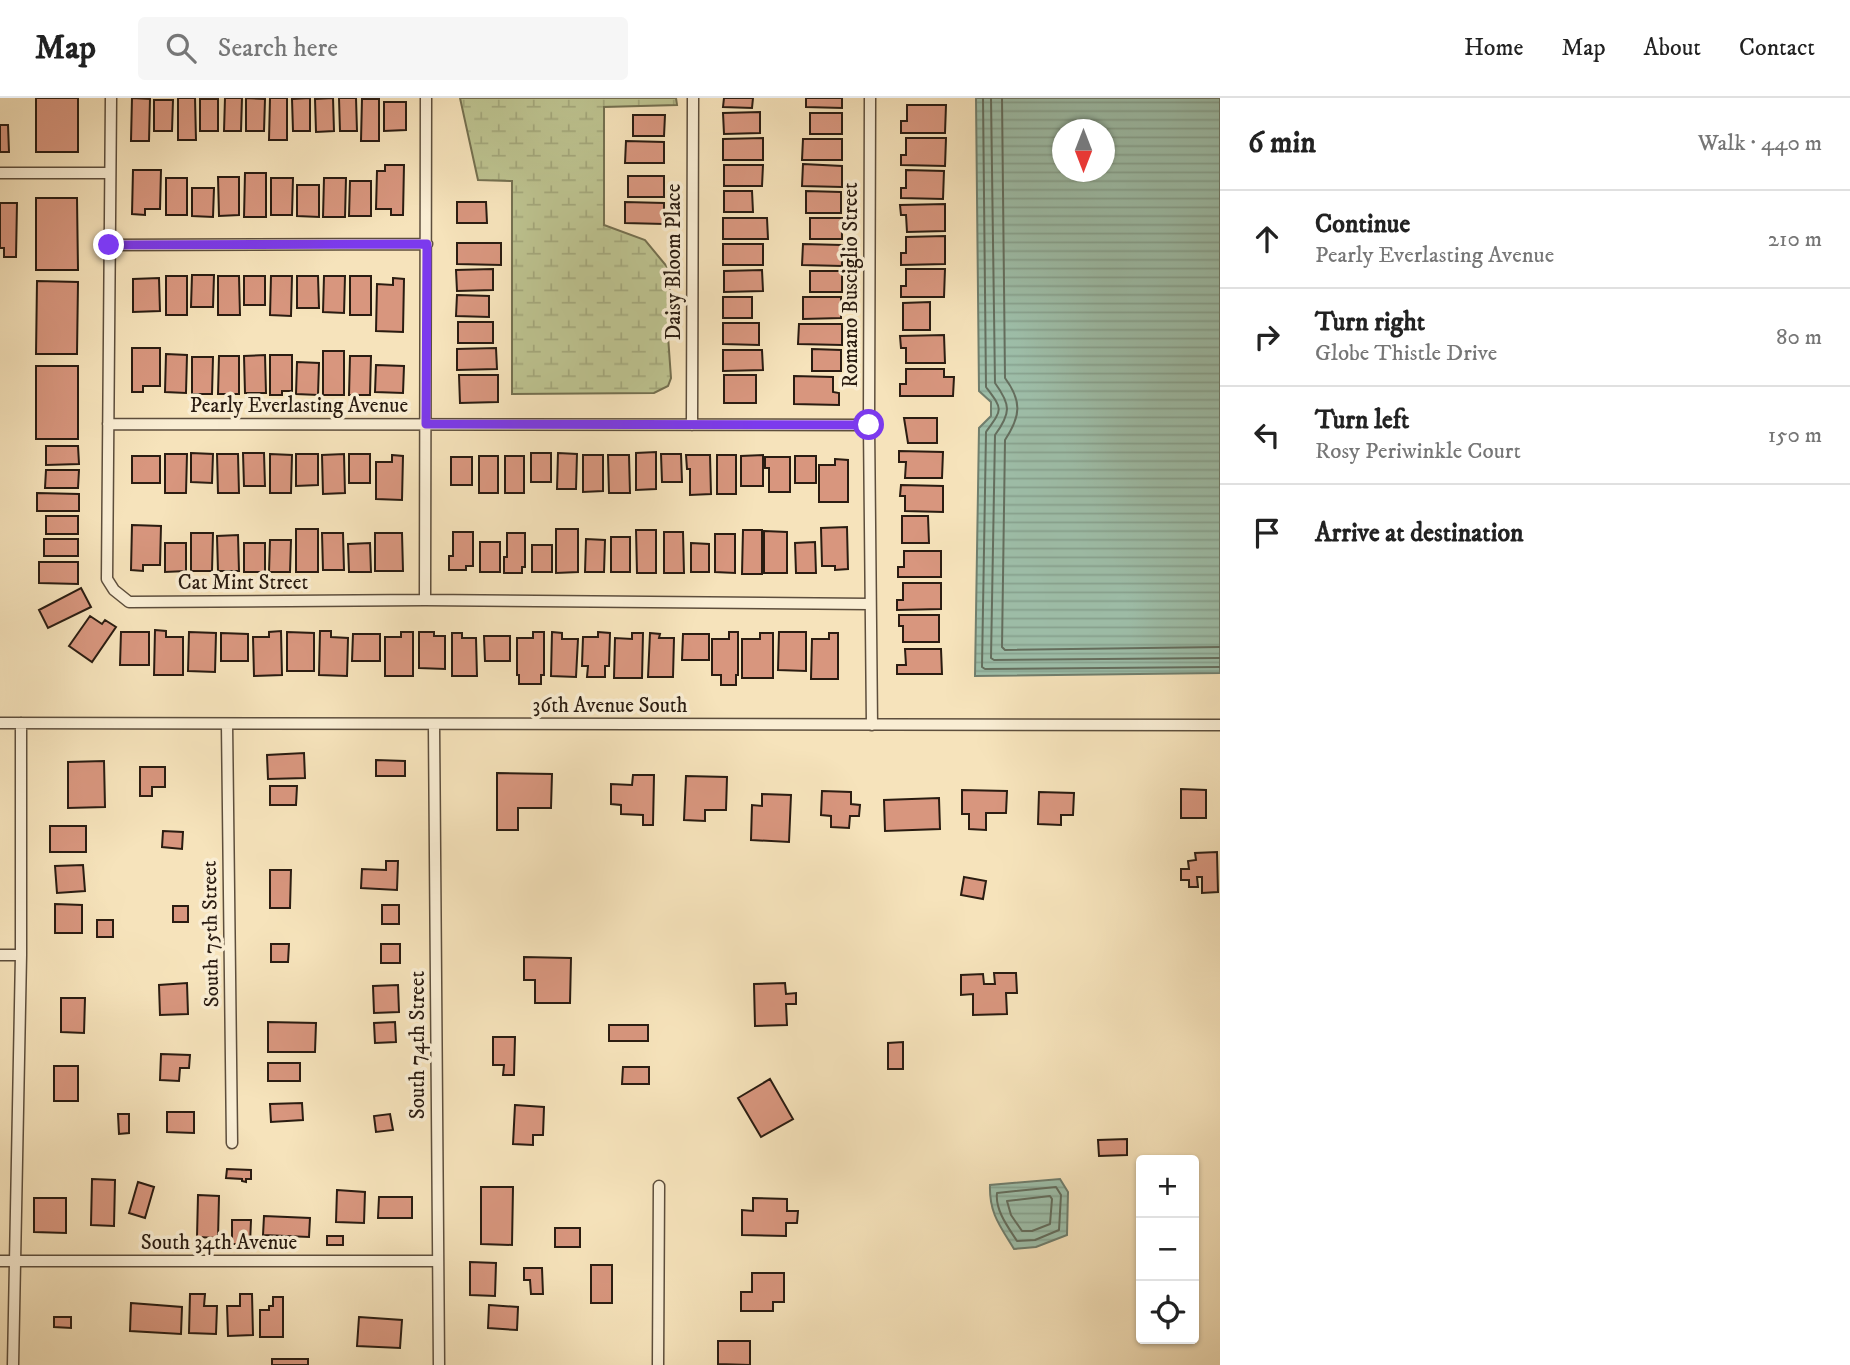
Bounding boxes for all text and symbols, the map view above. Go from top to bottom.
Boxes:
search box [138,17,628,80]
text: Map [35,28,96,69]
icon: search [162,29,200,67]
text: Search here [218,32,338,65]
text: Home [1464,33,1523,63]
text: Map [1561,33,1606,63]
text: About [1644,33,1701,63]
text: Contact [1739,33,1815,63]
north arrow [1052,119,1115,182]
text: 6 min [1248,125,1316,162]
text: Walk · 440 m [1698,129,1822,158]
street label: Romano Busciglio Street [838,182,864,388]
street label: Daisy Bloom Place [661,183,687,340]
text: Continue [1315,208,1410,241]
icon: ahead [1248,220,1286,258]
text: 210 m [1768,225,1822,254]
route end [93,229,124,260]
text: Pearly Everlasting Avenue [1315,241,1554,270]
text: Turn right [1315,306,1425,339]
icon: right [1248,318,1286,356]
text: 80 m [1776,323,1822,352]
text: Globe Thistle Drive [1315,339,1497,368]
street label: Pearly Everlasting Avenue [190,393,409,419]
text: Turn left [1315,404,1409,437]
route start [853,409,884,440]
icon: left [1248,416,1286,454]
text: 150 m [1768,421,1822,450]
text: Rosy Periwinkle Court [1315,437,1521,466]
icon: arrive [1248,514,1286,552]
text: Arrive at destination [1315,517,1524,550]
street label: Cat Mint Street [178,570,309,596]
street label: 36th Avenue South [532,693,688,719]
street label: South 75th Street [197,860,225,1008]
street label: South 74th Street [405,971,431,1119]
map controls [1136,1155,1199,1344]
button: + [1136,1155,1199,1218]
button: − [1136,1218,1199,1281]
street label: South 34th Avenue [141,1230,297,1256]
button: locate [1136,1281,1199,1344]

